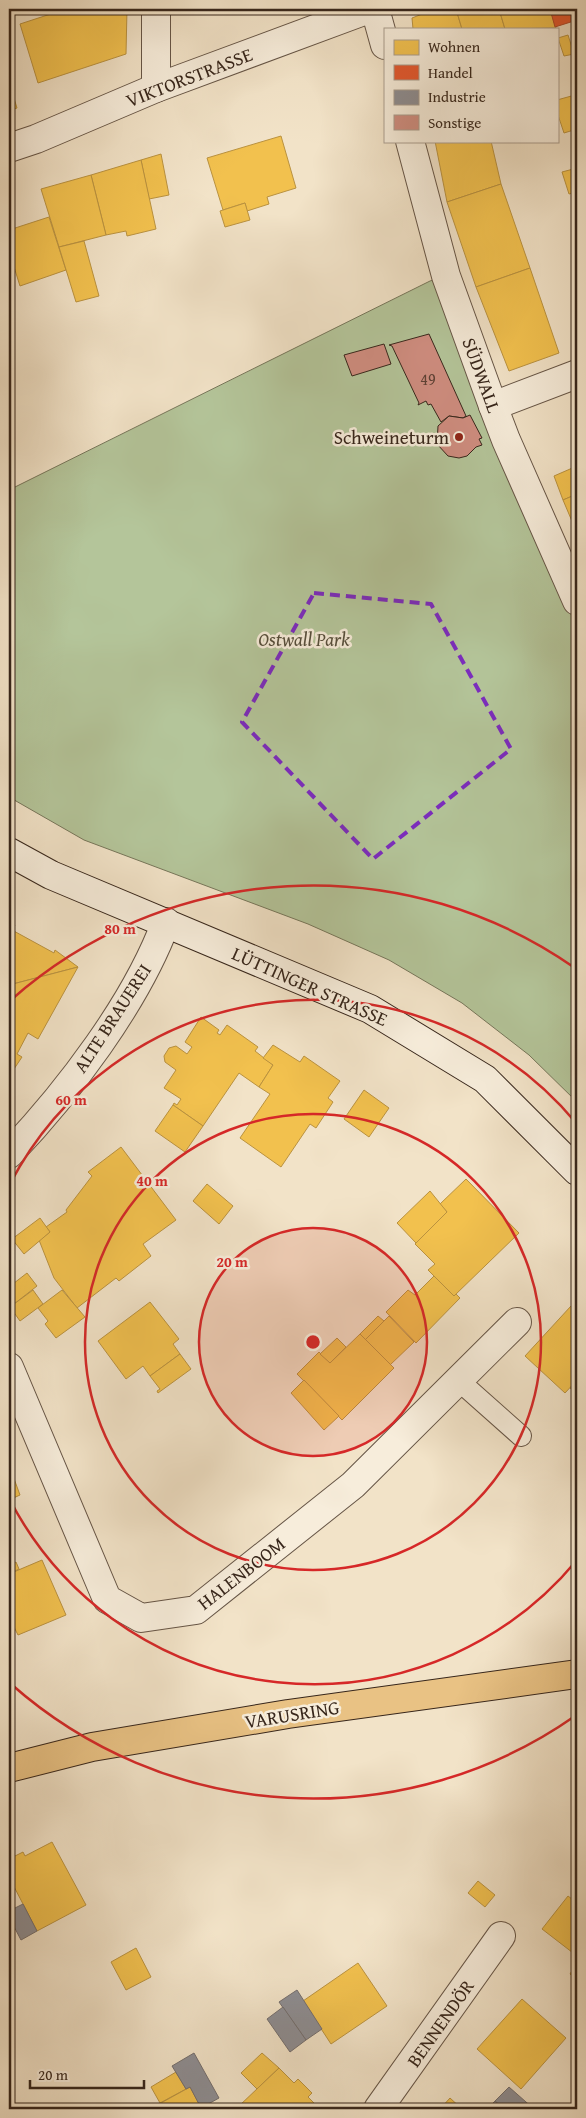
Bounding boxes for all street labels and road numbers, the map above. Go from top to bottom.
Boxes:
street label: VIKTORSTRASSE [122,40,257,114]
street label: SÜDWALL [456,334,508,416]
street label: LÜTTINGER STRASSE [228,939,393,1033]
street label: ALTE BRAUEREI [66,958,158,1078]
street label: HALENBOOM [191,1530,291,1616]
street label: VARUSRING [243,1693,341,1735]
street label: BENNENDÖR [399,1973,481,2073]

